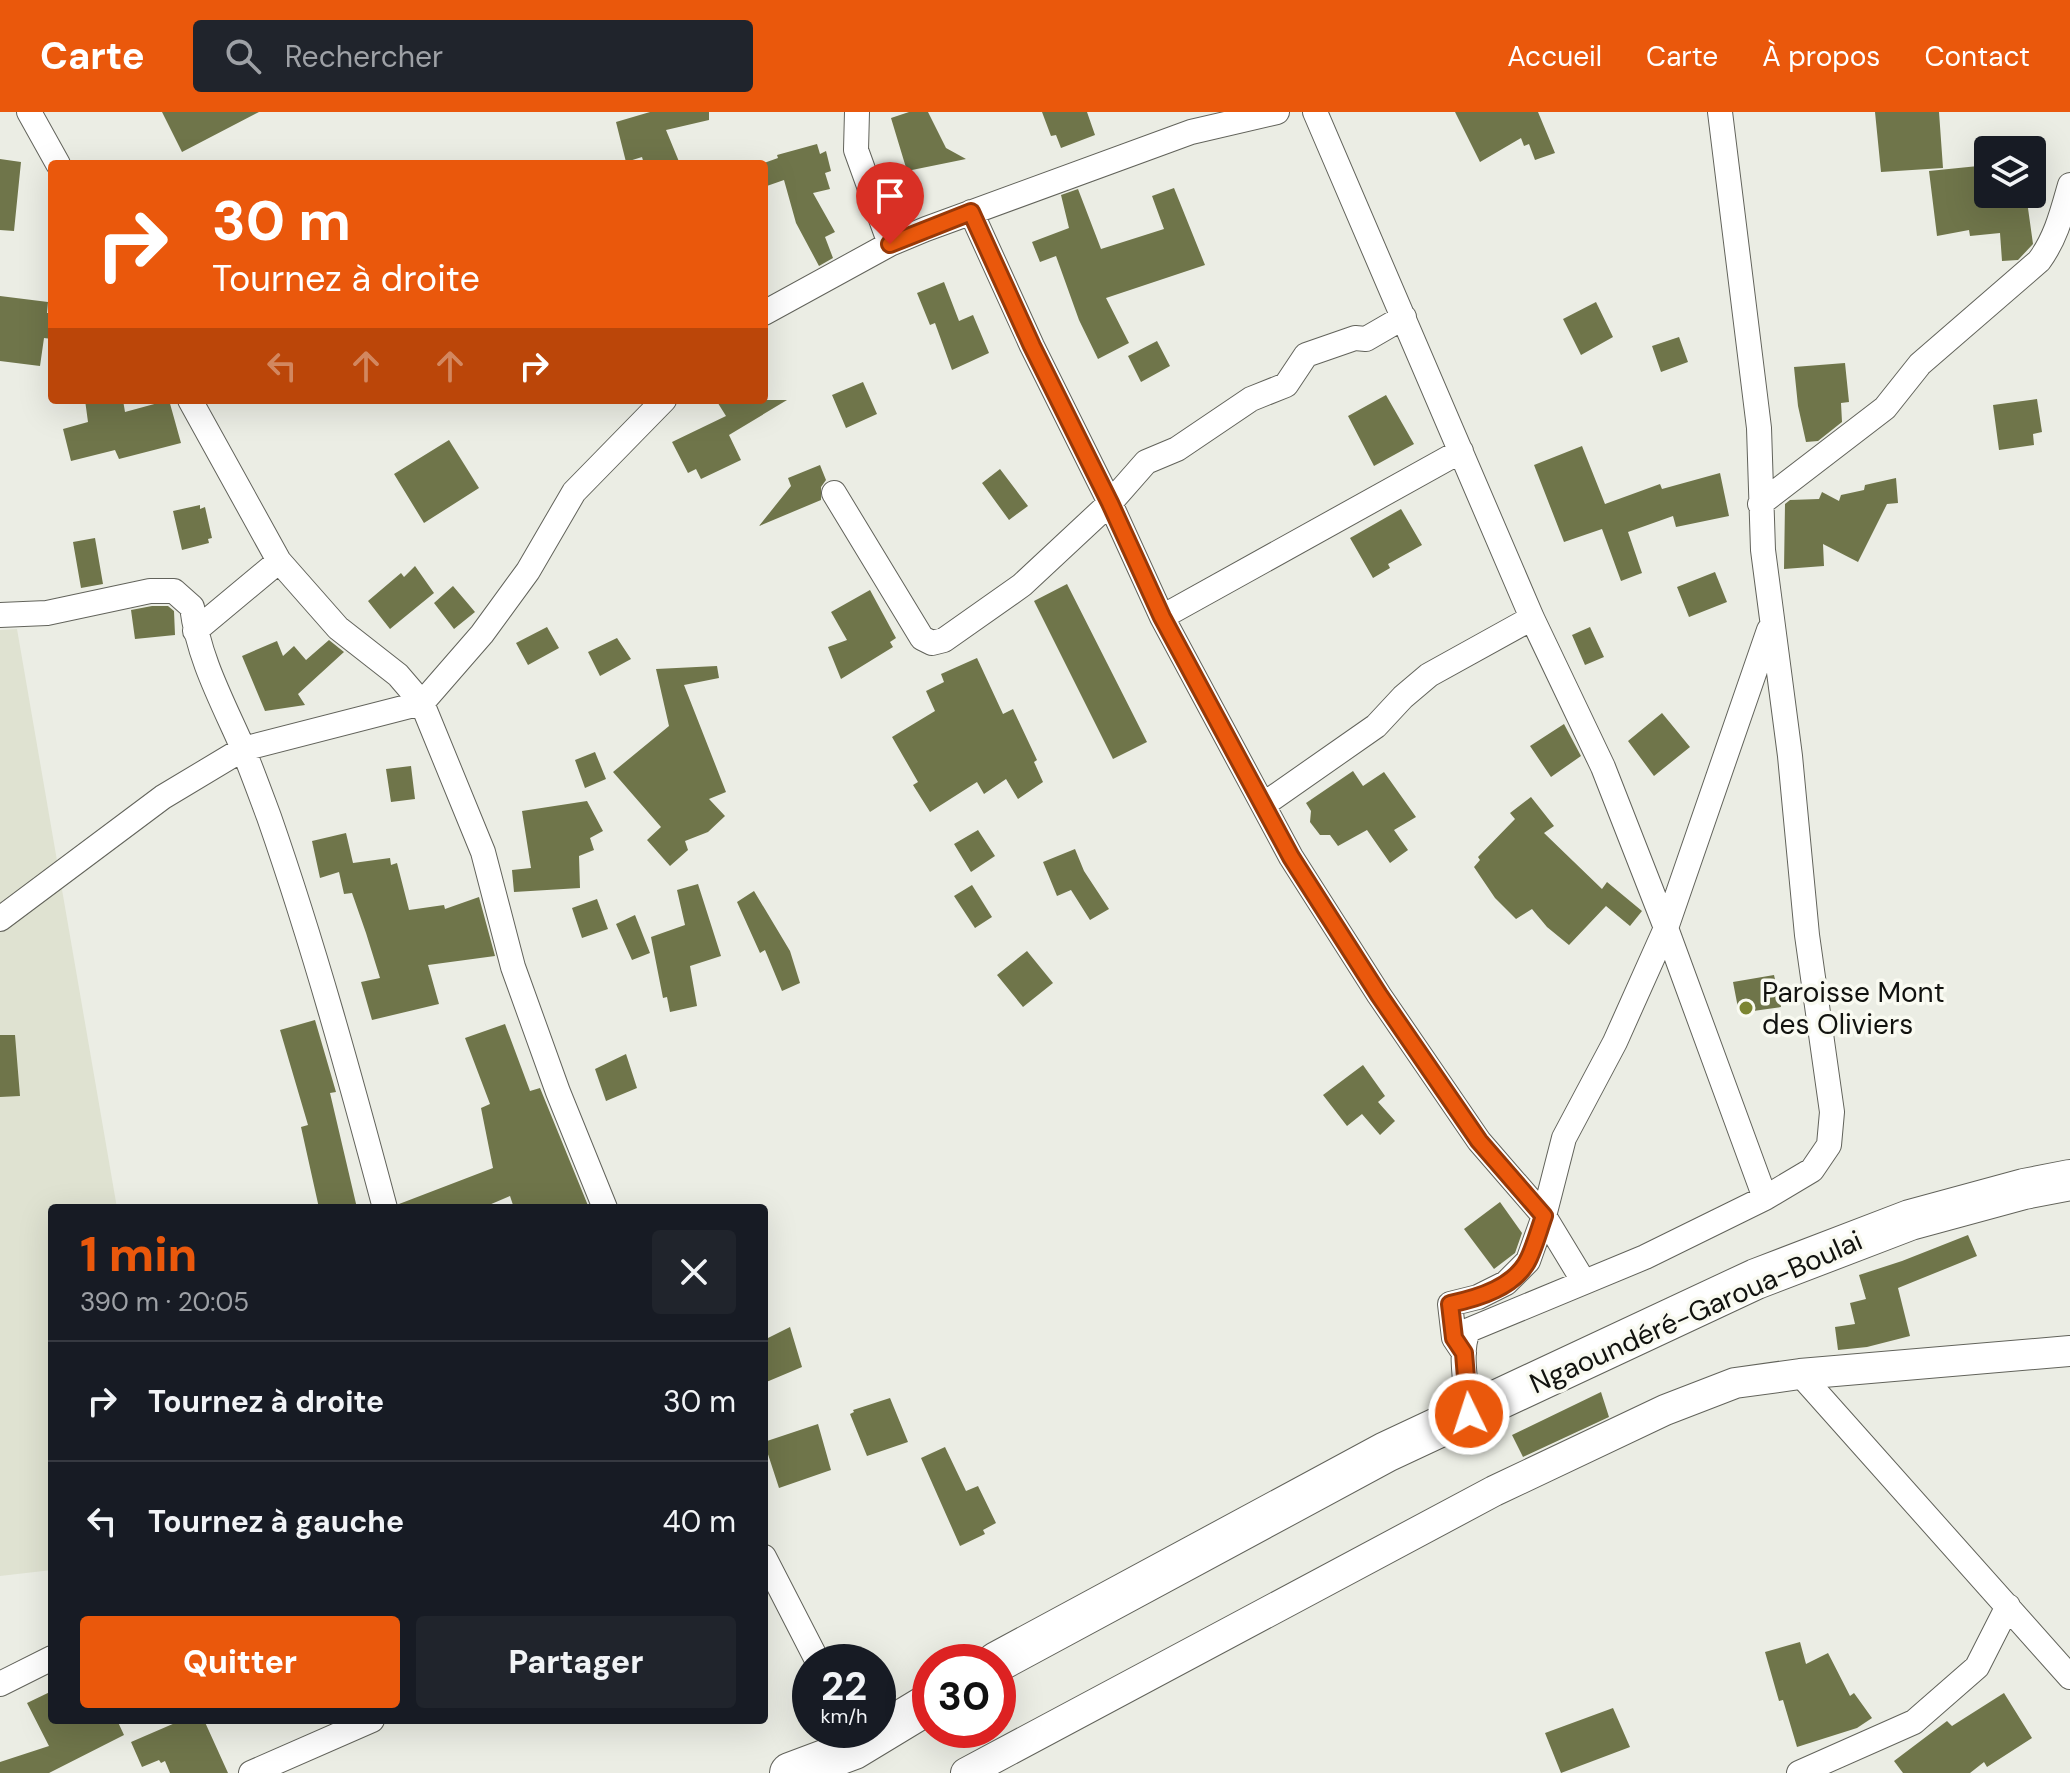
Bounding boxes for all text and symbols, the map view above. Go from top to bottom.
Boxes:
search box [193,20,753,92]
text: Carte [40,31,145,81]
icon: search [221,34,265,78]
text: Rechercher [285,37,443,76]
text: Accueil [1507,38,1602,75]
text: Carte [1646,38,1718,75]
text: À propos [1762,38,1880,75]
text: Contact [1924,38,2030,75]
map controls [1974,136,2046,208]
button: layers [1974,136,2046,208]
pin [856,162,924,244]
icon: arrive [868,174,912,218]
text: 30 m [212,184,351,257]
icon: right [80,192,184,296]
text: Tournez à droite [212,255,480,302]
icon: left [260,344,304,388]
icon: ahead [344,344,388,388]
icon: ahead [428,344,472,388]
icon: right [512,344,556,388]
place label: Paroisse Mont des Oliviers [1762,974,1945,1043]
marker: Paroisse Mont des Oliviers [1737,999,1755,1017]
street label: Ngaoundéré-Garoua-Boulai [1524,1222,1868,1402]
text: 1 min [80,1223,197,1286]
button: close [652,1230,736,1314]
text: 390 m · 20:05 [80,1285,249,1319]
position arrow [1427,1372,1511,1456]
icon: right [80,1379,124,1423]
text: Tournez à droite [148,1382,384,1421]
text: 30 m [663,1382,736,1421]
icon: left [80,1499,124,1543]
text: Tournez à gauche [148,1502,404,1541]
text: 40 m [663,1502,736,1541]
button: Quitter [80,1616,400,1708]
button: Partager [416,1616,736,1708]
speed limit sign: 30 [912,1644,1016,1748]
text: 22 [821,1660,867,1712]
text: km/h [820,1703,868,1729]

